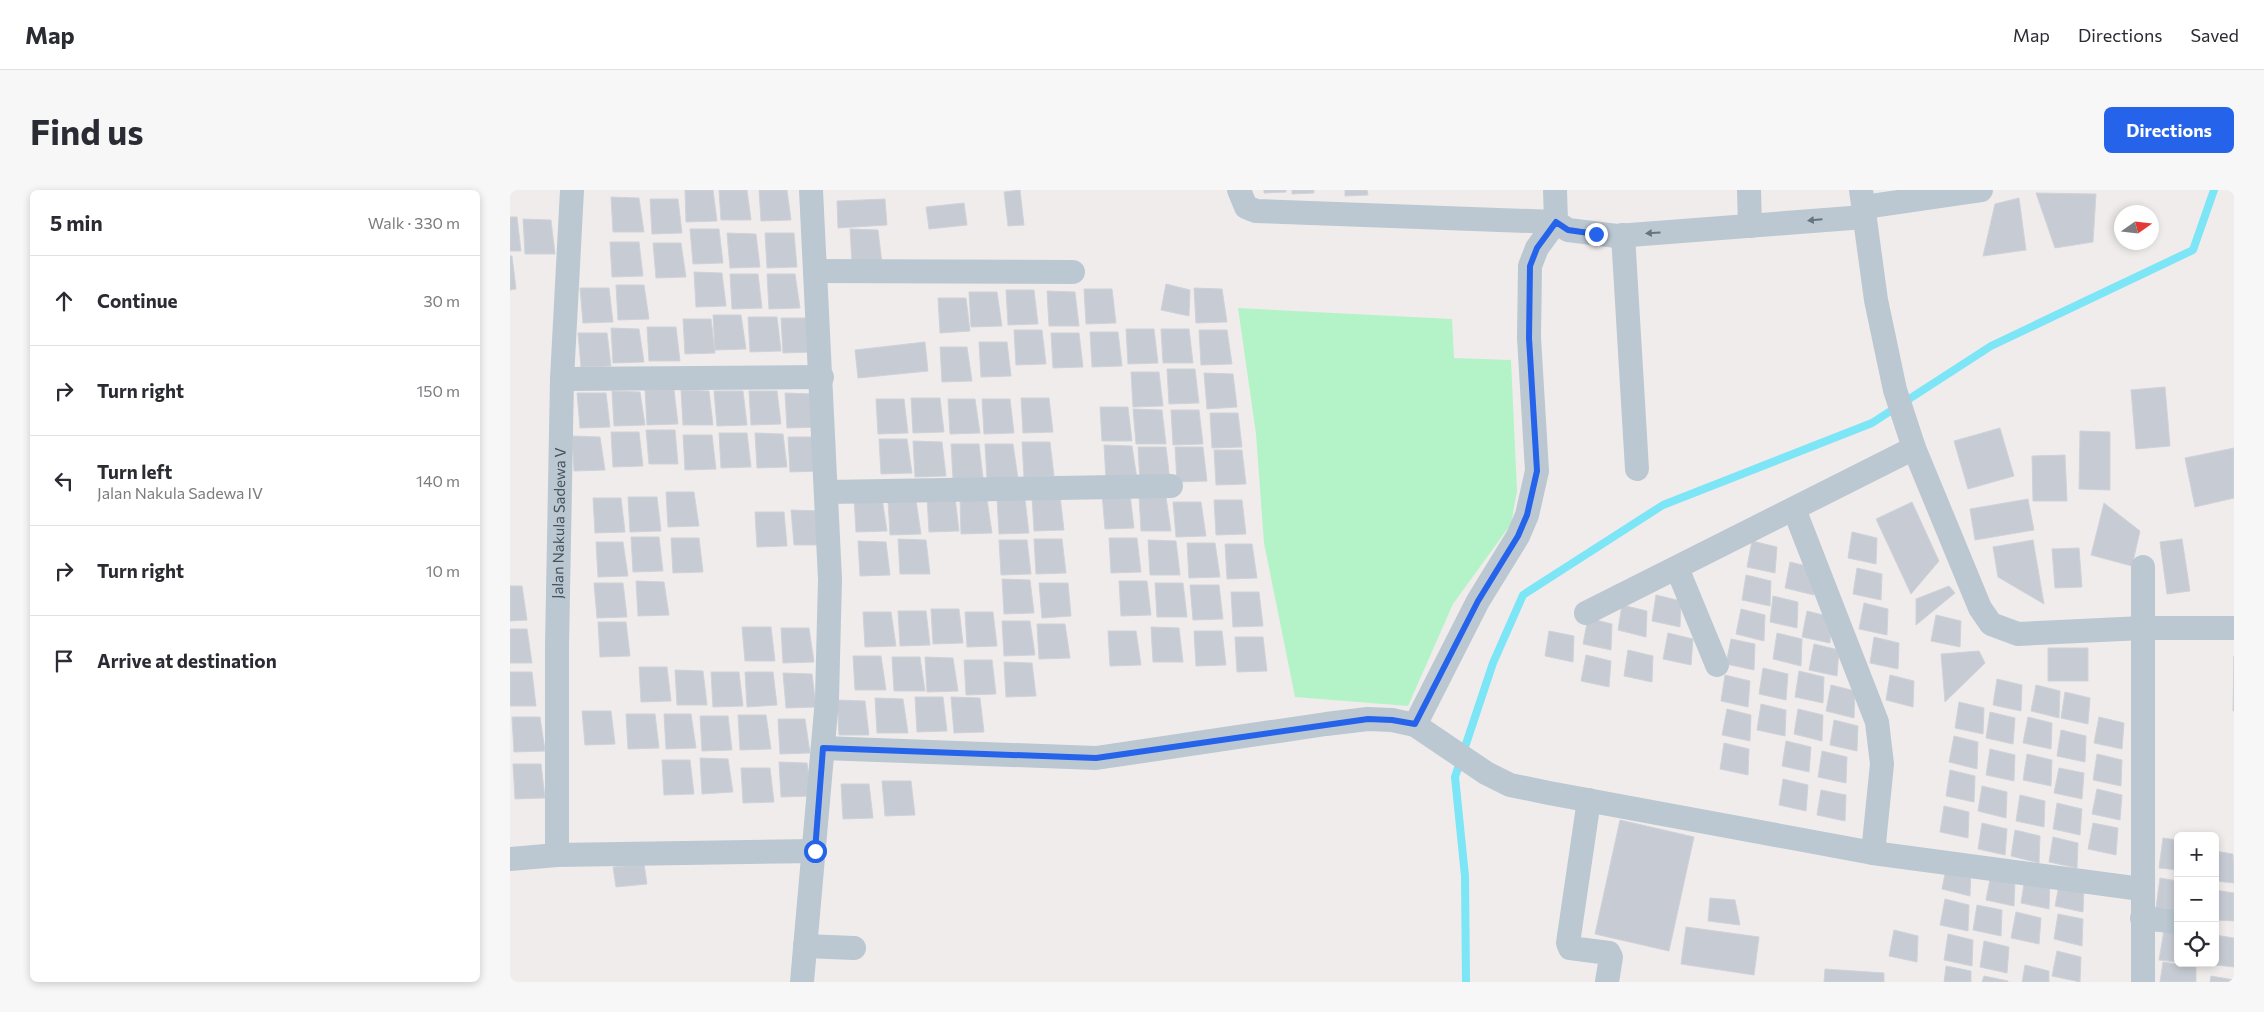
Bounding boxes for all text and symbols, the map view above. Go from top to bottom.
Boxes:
text: Map [25,20,75,49]
text: Map [2013,24,2050,46]
text: Directions [2078,24,2162,46]
text: Saved [2190,24,2239,46]
button: Directions [2104,107,2234,153]
text: Find us [30,109,144,152]
north arrow [2114,205,2159,250]
text: 5 min [50,210,103,235]
text: Walk · 330 m [368,213,460,232]
one-way arrow [1807,217,1823,225]
route end [1585,223,1608,246]
one-way arrow [1645,230,1661,238]
icon: ahead [50,287,78,315]
text: Continue [97,289,177,312]
text: 30 m [423,291,460,310]
icon: right [50,377,78,405]
text: Turn right [97,379,184,402]
text: 150 m [417,381,460,400]
street label: Jalan Nakula Sadewa V [548,447,569,599]
text: Turn left [97,460,172,483]
icon: left [50,467,78,495]
text: 140 m [416,471,460,490]
text: Jalan Nakula Sadewa IV [97,483,263,502]
icon: right [50,557,78,585]
text: Turn right [97,559,184,582]
text: 10 m [426,561,460,580]
icon: arrive [50,647,78,675]
text: Arrive at destination [97,649,277,672]
map controls [2174,832,2219,967]
button: + [2174,832,2219,877]
route start [804,840,827,863]
button: − [2174,877,2219,922]
button: locate [2174,922,2219,967]

